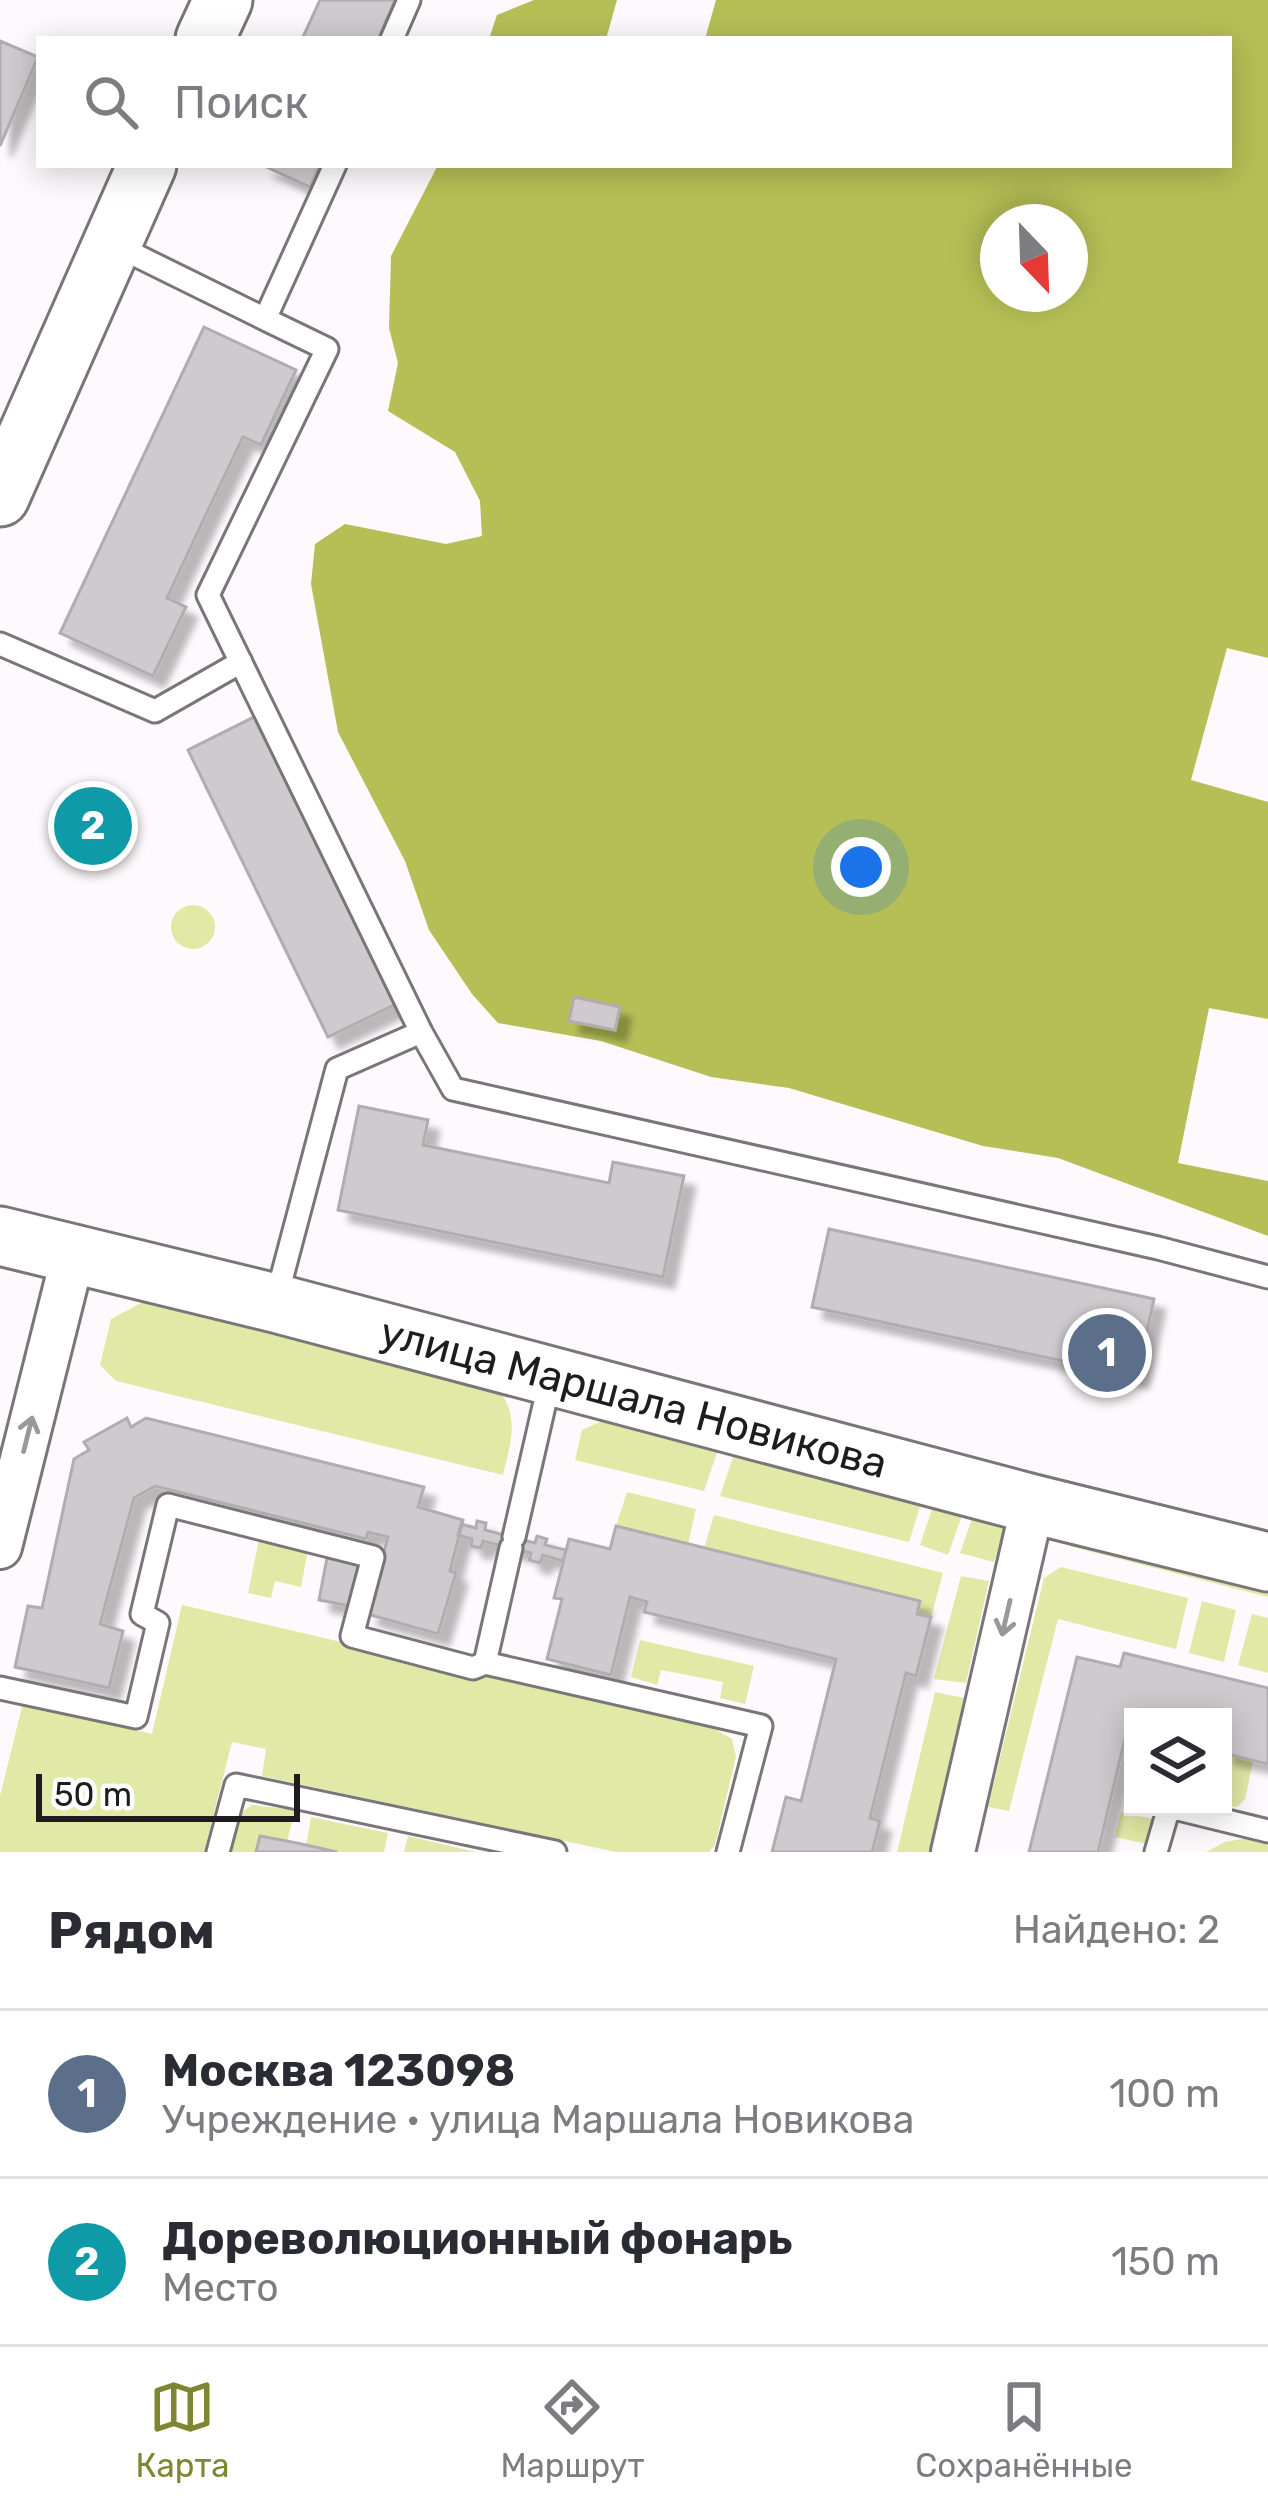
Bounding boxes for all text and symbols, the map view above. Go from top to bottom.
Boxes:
search box [36,36,1232,168]
icon: search [78,69,144,135]
text: Поиск [174,76,308,129]
north arrow [980,204,1088,312]
pin: 2 [54,781,132,871]
your location [831,837,891,897]
street label: улица Маршала Новикова [375,1307,892,1489]
pin: 1 [1068,1308,1146,1398]
one-way arrow [18,1415,40,1453]
one-way arrow [994,1598,1017,1636]
map controls [1124,1708,1232,1816]
button: layers [1124,1708,1232,1816]
scale bar [36,1768,300,1821]
text: 50 m [54,1775,132,1814]
text: Рядом [48,1900,215,1961]
text: Найдено: 2 [1013,1907,1220,1953]
text: Москва 123098 [162,2044,515,2097]
text: 1 [77,2071,97,2117]
text: 100 m [1110,2071,1220,2117]
text: Учреждение · улица Маршала Новикова [162,2097,914,2143]
text: Дореволюционный фонарь [162,2212,793,2265]
text: 2 [74,2239,100,2285]
text: 150 m [1111,2239,1220,2285]
text: Место [162,2265,279,2311]
tab: Карта [135,2374,230,2485]
tab: Маршрут [500,2374,644,2485]
tab: Сохранённые [915,2374,1133,2485]

